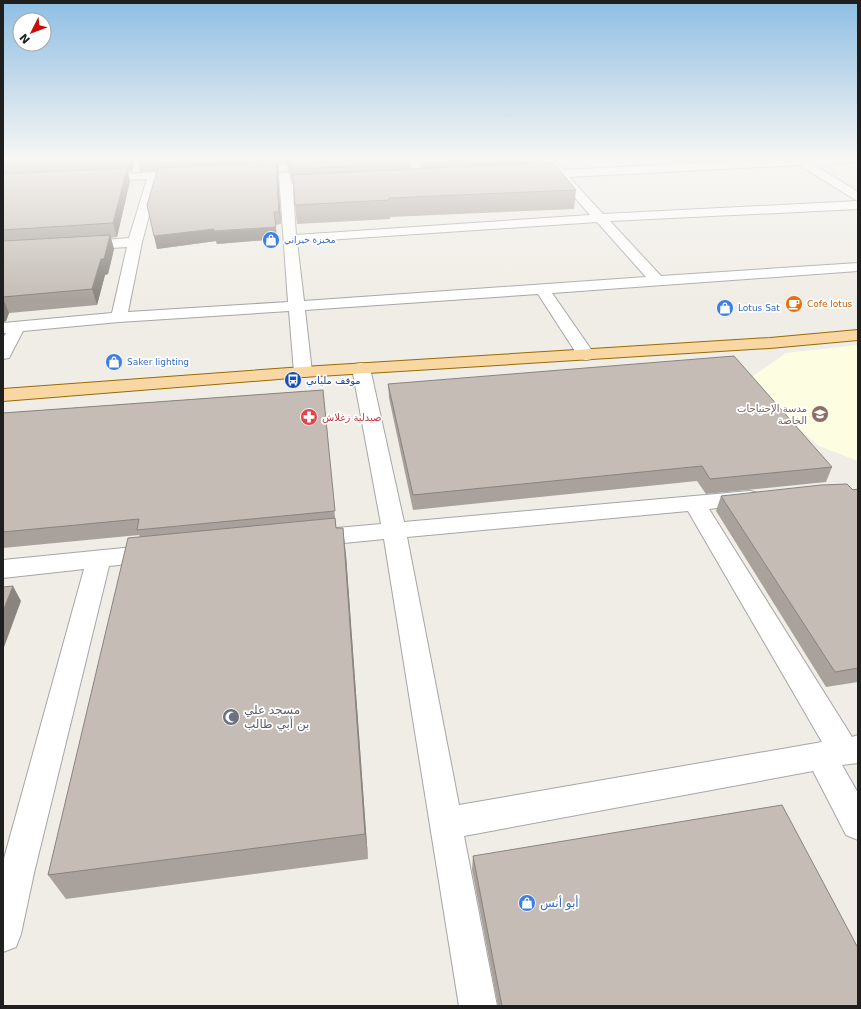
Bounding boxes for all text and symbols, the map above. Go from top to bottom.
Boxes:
north arrow [12,12,52,52]
text: N [17,31,33,46]
shop icon: مخبزة خيراني [261,230,281,250]
place label: مخبزة خيراني [284,235,336,245]
cafe icon: Cofe lotus [784,294,804,314]
shop icon: Lotus Sat [715,298,735,318]
place label: Cofe lotus [807,299,853,309]
place label: Lotus Sat [738,303,780,313]
shop icon: Saker lighting [104,352,124,372]
place label: Saker lighting [127,357,189,367]
bus stop icon: موقف ملياني [283,370,303,390]
place label: موقف ملياني [306,375,361,387]
place label: مدسة الإحتياجات الخاصة [737,403,807,426]
school or university icon: مدسة الإحتياجات الخاصة [810,404,830,424]
pharmacy icon: صيدلية زغلاش [299,407,319,427]
place label: صيدلية زغلاش [322,412,382,423]
place label: مسجد علي بن أبي طالب [244,703,309,732]
mosque icon: مسجد علي بن أبي طالب [221,707,241,727]
shop icon: أبو أنس [517,893,537,913]
place label: أبو أنس [540,895,579,911]

